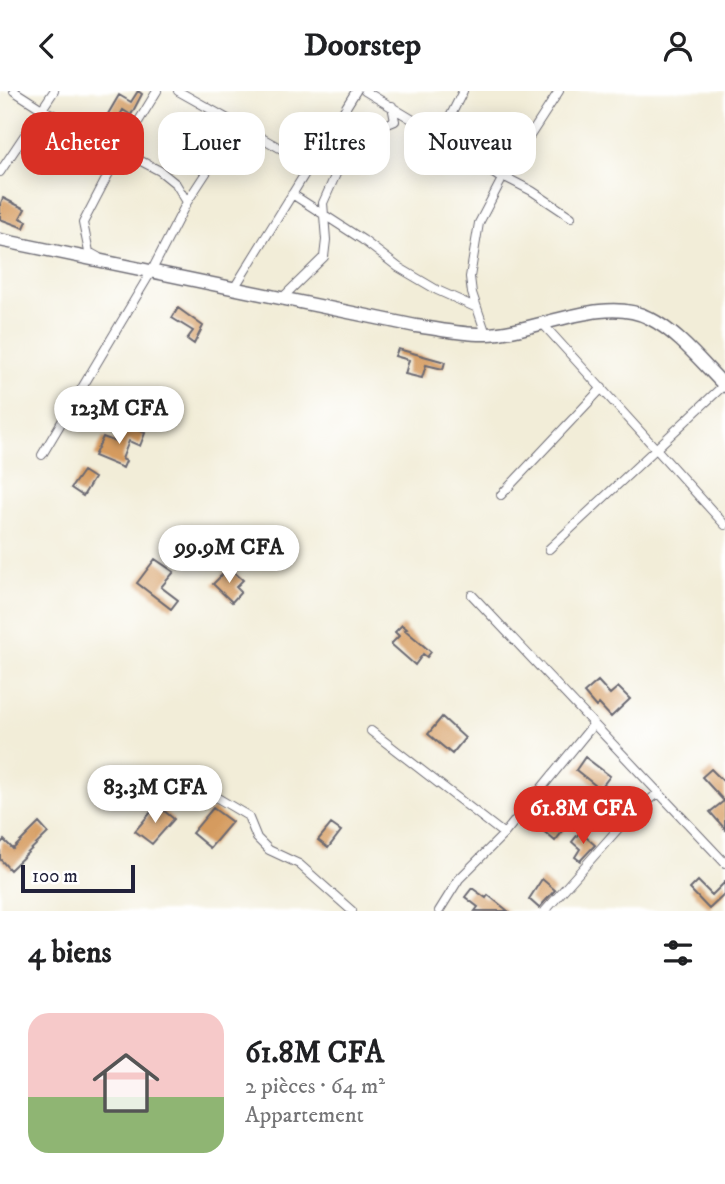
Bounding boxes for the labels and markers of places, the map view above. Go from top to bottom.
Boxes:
pin: 123M CFA [47,387,191,446]
pin: 99.9M CFA [149,525,309,585]
pin: 83.3M CFA [75,765,235,825]
pin: 61.8M CFA [503,787,663,846]

